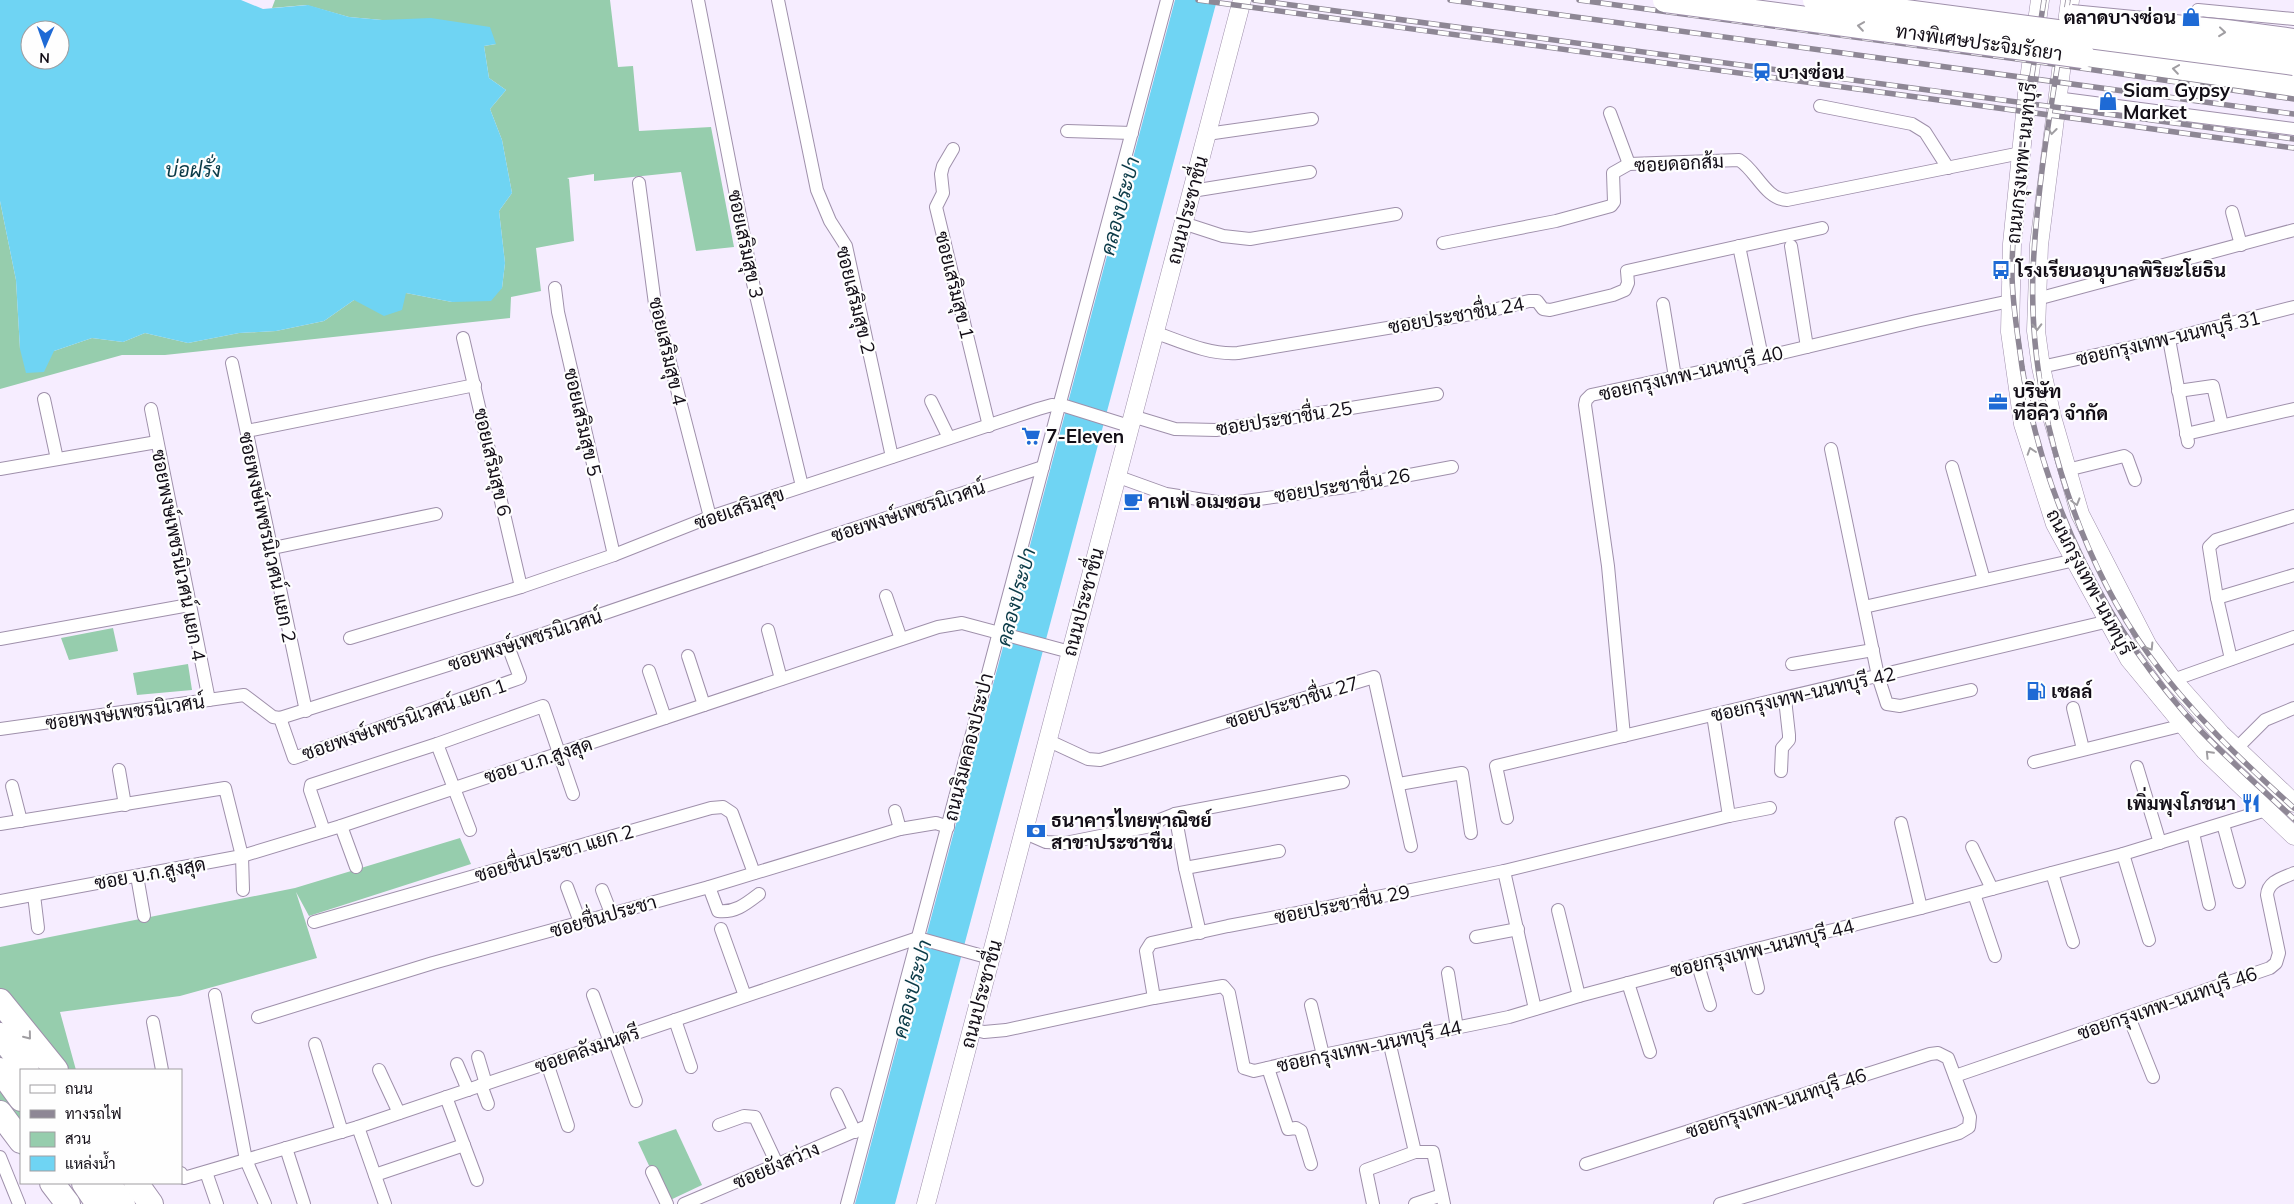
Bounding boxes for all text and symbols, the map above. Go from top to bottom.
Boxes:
place label: ตลาดบางซ่อน [2064,5,2176,29]
shop icon: ตลาดบางซ่อน [2180,6,2202,28]
street label: ทางพิเศษประจิมรัถยา [1894,18,2064,66]
north arrow [20,20,70,70]
one-way arrow [1857,22,1865,32]
one-way arrow [2219,26,2227,37]
text: N [39,49,50,67]
place label: บางซ่อน [1777,60,1845,84]
station icon: บางซ่อน [1751,61,1773,83]
one-way arrow [2172,64,2180,75]
place label: Siam Gypsy Market [2123,78,2231,124]
street label: ถนนกรุงเทพ-นนทบุรี [2001,81,2042,245]
shop icon: Siam Gypsy Market [2097,90,2119,112]
one-way arrow [2048,126,2058,135]
street label: ซอยดอกส้ม [1634,149,1724,177]
street label: ถนนประชาชื่น [1156,152,1213,267]
water label: บ่อฝรั่ง [165,154,221,182]
water label: คลองประปา [1094,154,1145,258]
street label: ซอยเสริมสุข 3 [722,188,769,301]
street label: ซอยเสริมสุข 1 [929,229,980,342]
street label: ซอยเสริมสุข 2 [830,244,881,357]
place label: โรงเรียนอนุบาลพิริยะโยธิน [2015,258,2226,285]
bus stop icon: โรงเรียนอนุบาลพิริยะโยธิน [1990,259,2012,281]
street label: ซอยประชาชื่น 24 [1385,286,1526,339]
street label: ซอยเสริมสุข 4 [643,295,692,408]
street label: ซอยกรุงเทพ-นนทบุรี 31 [2073,305,2263,372]
one-way arrow [2032,324,2042,332]
street label: ซอยกรุงเทพ-นนทบุรี 40 [1596,340,1786,407]
street label: ซอยเสริมสุข 5 [558,366,607,479]
place label: บริษัท ทีอีคิว จำกัด [2013,379,2108,425]
street label: ซอยประชาชื่น 25 [1213,390,1354,441]
office icon: บริษัท ทีอีคิว จำกัด [1987,391,2009,413]
street label: ซอยเสริมสุข 6 [468,406,517,519]
place label: 7-Eleven [1046,424,1124,448]
supermarket icon: 7-Eleven [1020,425,1042,447]
street label: ซอยพงษ์เพชรนิเวศน์ แยก 2 [234,430,302,644]
street label: ซอยพงษ์เพชรนิเวศน์ แยก 4 [147,447,211,663]
one-way arrow [2027,447,2037,455]
street label: ซอยประชาชื่น 26 [1271,457,1412,508]
street label: ซอยพงษ์เพชรนิเวศน์ [828,475,988,547]
street label: ซอยเสริมสุข [691,481,788,536]
place label: คาเฟ่ อเมซอน [1148,489,1261,513]
cafe icon: คาเฟ่ อเมซอน [1122,490,1144,512]
one-way arrow [2071,498,2081,506]
street label: ถนนกรุงเทพ-นนทบุรี [2040,505,2139,660]
street label: ถนนประชาชื่น [1052,544,1109,659]
water label: คลองประปา [990,545,1041,649]
street label: ซอยพงษ์เพชรนิเวศน์ [445,604,605,676]
one-way arrow [2143,642,2153,651]
street label: ซอยกรุงเทพ-นนทบุรี 42 [1708,661,1898,728]
street label: ซอยประชาชื่น 27 [1221,666,1361,734]
street label: ถนนริมคลองประปา [938,670,998,824]
street label: ซอยพงษ์เพชรนิเวศน์ แยก 1 [299,673,509,765]
place label: เชลล์ [2051,679,2093,703]
fuel station icon: เชลล์ [2025,680,2047,702]
street label: ซอยพงษ์เพชรนิเวศน์ [44,689,206,735]
street label: ซอย บ.ก.สูงสุด [481,731,596,791]
one-way arrow [2206,751,2215,760]
place label: เพิ่มพุงโภชนา [2126,787,2236,818]
restaurant icon: เพิ่มพุงโภชนา [2240,792,2262,814]
place label: ธนาคารไทยพาณิชย์ สาขาประชาชื่น [1051,808,1213,854]
street label: ซอยชื่นประชา แยก 2 [470,814,636,887]
bank icon: ธนาคารไทยพาณิชย์ สาขาประชาชื่น [1025,820,1047,842]
street label: ซอย บ.ก.สูงสุด [93,851,208,897]
street label: ซอยประชาชื่น 29 [1271,874,1412,929]
street label: ซอยชื่นประชา [546,885,659,943]
street label: ซอยกรุงเทพ-นนทบุรี 44 [1668,914,1857,983]
street label: ถนนประชาชื่น [950,936,1007,1051]
water label: คลองประปา [886,937,937,1041]
street label: ซอยกรุงเทพ-นนทบุรี 46 [2074,961,2260,1046]
street label: ซอยกรุงเทพ-นนทบุรี 44 [1274,1015,1464,1078]
street label: ซอยคลังมนตรี [531,1020,643,1078]
one-way arrow [22,1030,30,1039]
street label: ซอยกรุงเทพ-นนทบุรี 46 [1683,1062,1870,1145]
legend [20,1069,182,1184]
text: ถนน [65,1079,93,1098]
text: ทางรถไฟ [65,1104,122,1123]
text: สวน [65,1129,91,1148]
street label: ซอยยังสว่าง [729,1136,823,1194]
text: แหล่งน้ำ [65,1151,116,1173]

